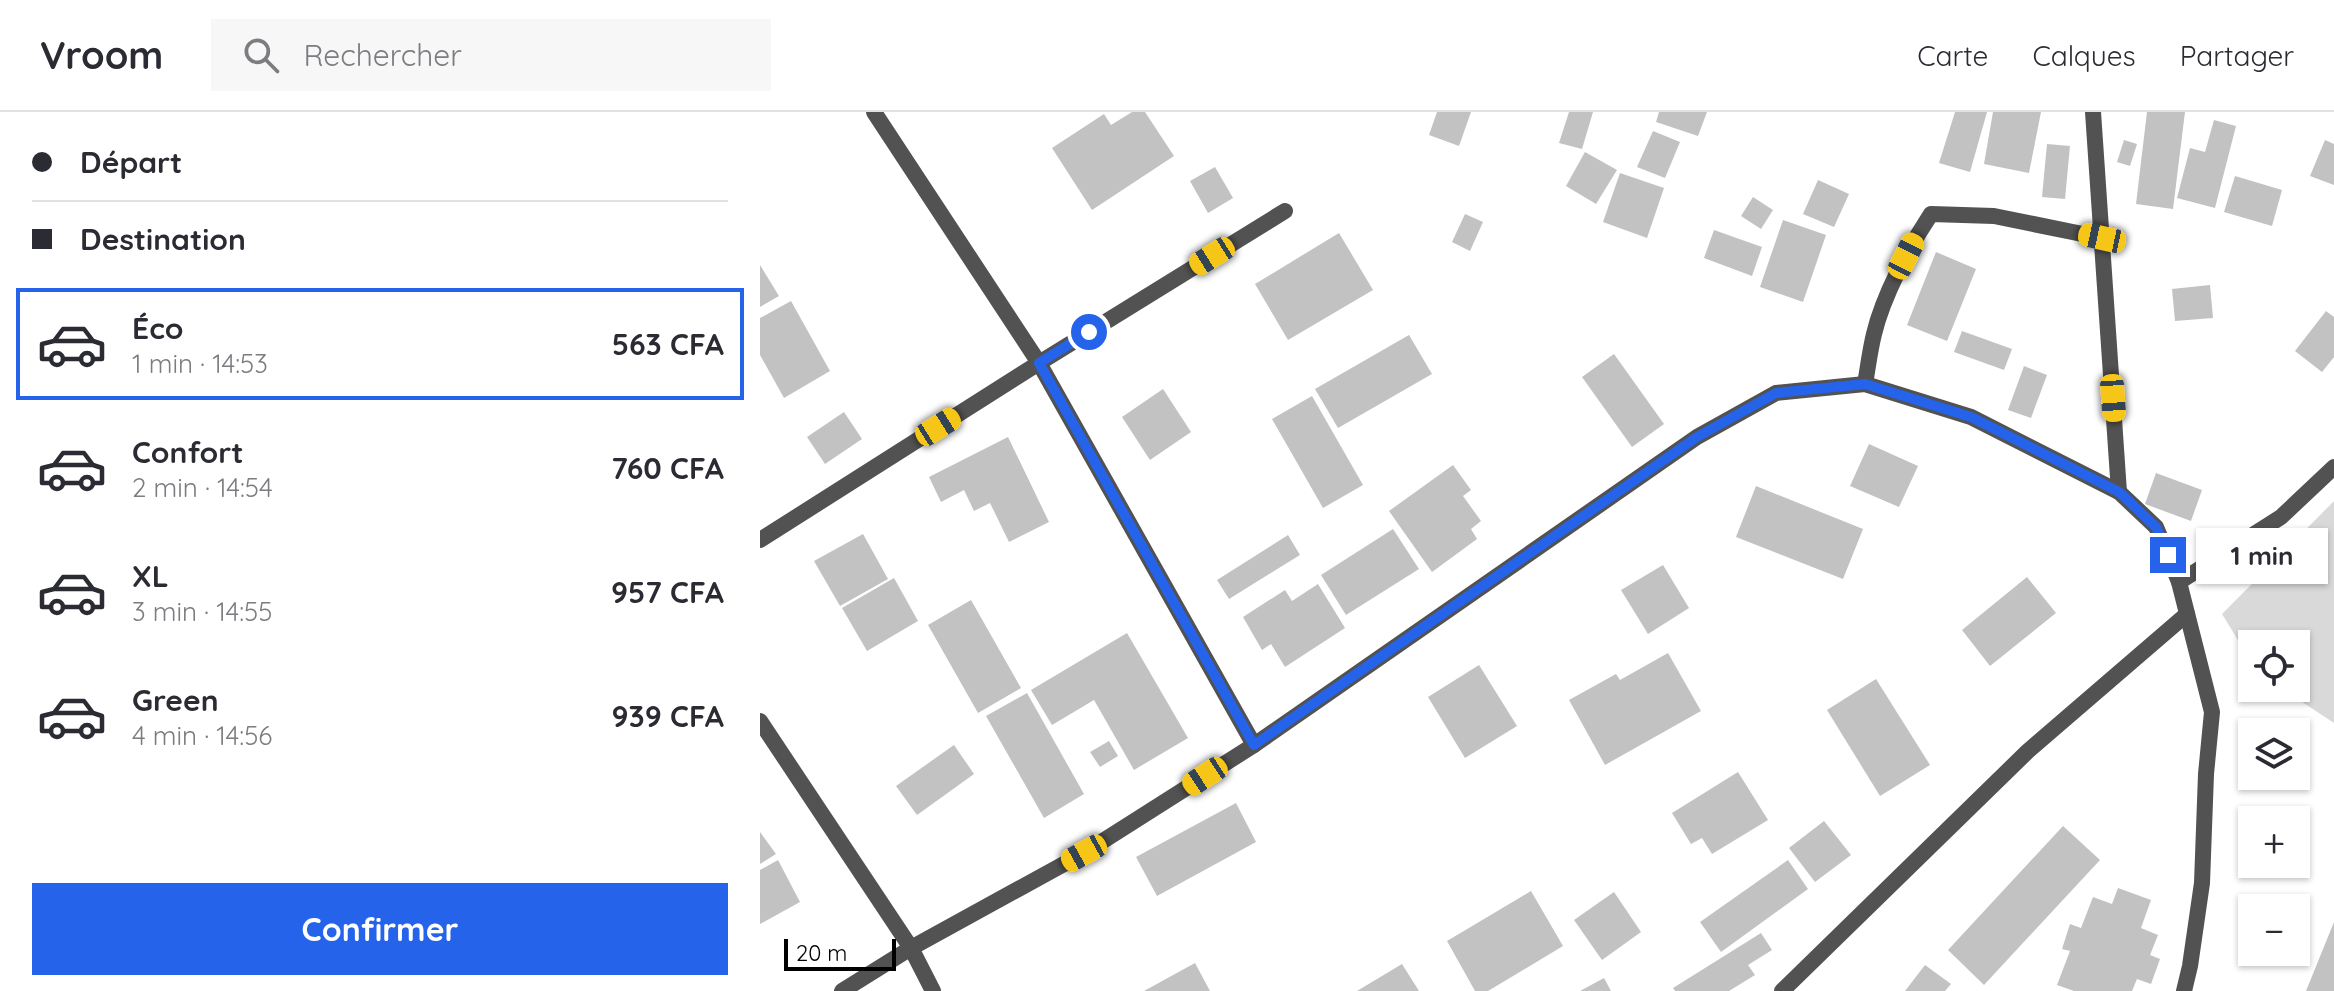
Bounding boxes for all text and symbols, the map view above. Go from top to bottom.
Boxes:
search box [211,19,771,91]
text: Vroom [40,31,163,79]
icon: search [239,33,283,77]
text: Rechercher [303,36,462,74]
text: Carte [1917,38,1988,73]
text: Calques [2032,38,2136,73]
text: Partager [2180,38,2294,73]
text: Départ [80,143,182,181]
text: Destination [80,220,246,258]
car [2076,221,2128,255]
car [1884,229,1928,283]
car [1185,233,1239,279]
icon: car [36,308,108,380]
text: Éco [132,309,183,347]
route start [1071,314,1107,350]
text: 563 CFA [612,325,724,363]
text: 1 min · 14:53 [132,347,268,380]
car [2099,373,2127,423]
car [911,404,965,450]
icon: car [36,432,108,504]
text: Confort [132,433,244,471]
text: 760 CFA [611,449,724,487]
text: 2 min · 14:54 [132,471,273,504]
callout: 1 min [2196,527,2328,583]
route end [2150,537,2186,573]
text: 1 min [2231,539,2294,572]
icon: car [36,556,108,628]
text: XL [132,557,169,595]
text: 957 CFA [611,573,724,611]
text: 3 min · 14:55 [132,595,272,628]
map controls [2238,630,2310,966]
button: locate [2238,630,2310,702]
icon: car [36,680,108,752]
text: Green [132,681,219,719]
text: 939 CFA [612,697,724,735]
button: layers [2238,718,2310,790]
text: 4 min · 14:56 [132,719,272,752]
car [1178,753,1232,799]
button: + [2238,806,2310,878]
car [1057,831,1111,875]
button: Confirmer [32,883,728,975]
button: − [2238,894,2310,966]
scale bar [784,935,896,971]
text: 20 m [796,939,847,967]

